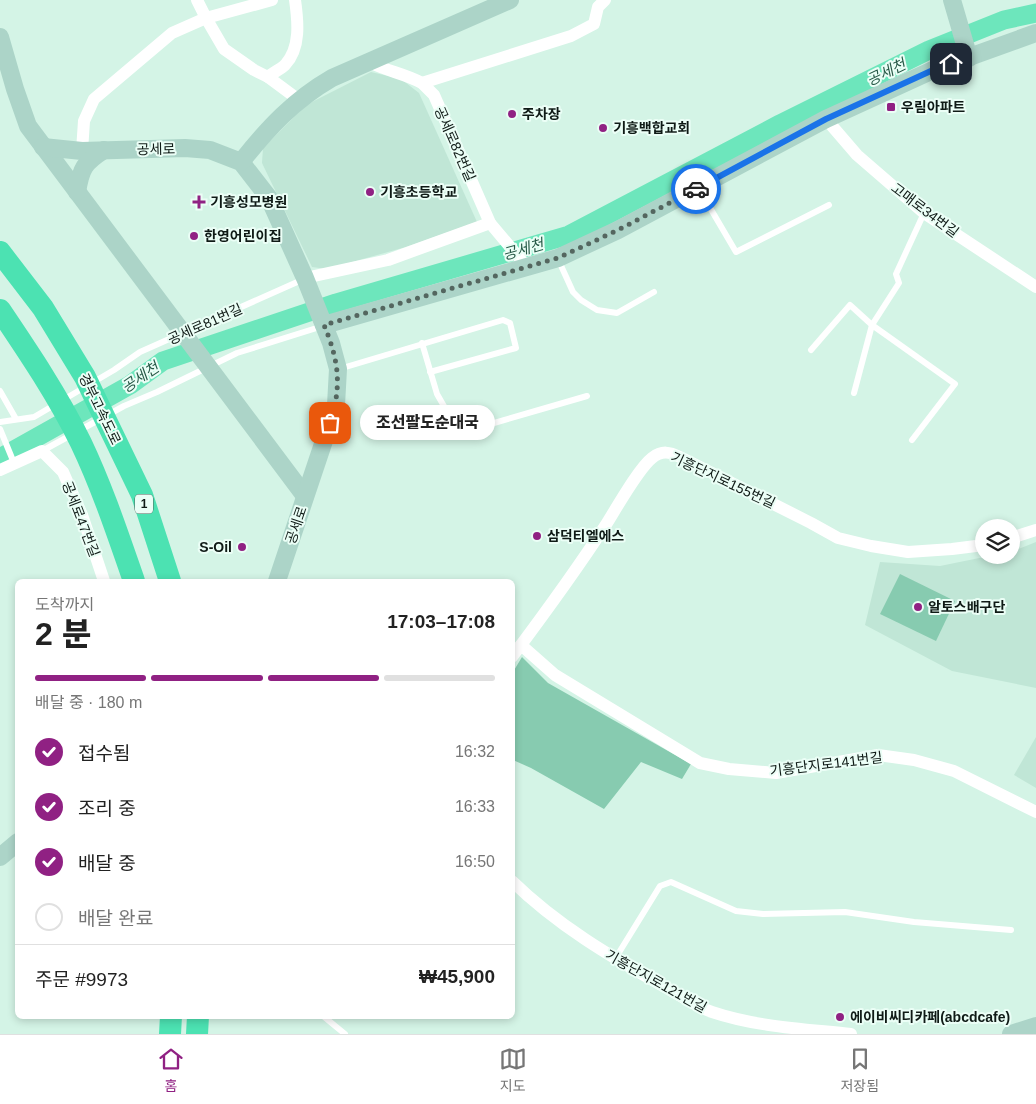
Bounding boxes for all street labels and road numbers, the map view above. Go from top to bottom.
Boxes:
street label: 공세로82번길 [431,104,479,184]
street label: 공세로 [137,141,176,157]
street label: 고매로34번길 [888,180,962,240]
street label: 공세로81번길 [165,300,245,348]
street label: 경부고속도로 [76,371,124,447]
street label: 기흥단지로155번길 [668,449,778,511]
street label: 공세로47번길 [59,479,103,559]
road number: 1 [135,494,153,514]
street label: 공세로 [282,504,310,546]
street label: 기흥단지로141번길 [769,749,883,779]
street label: 기흥단지로121번길 [602,946,710,1016]

